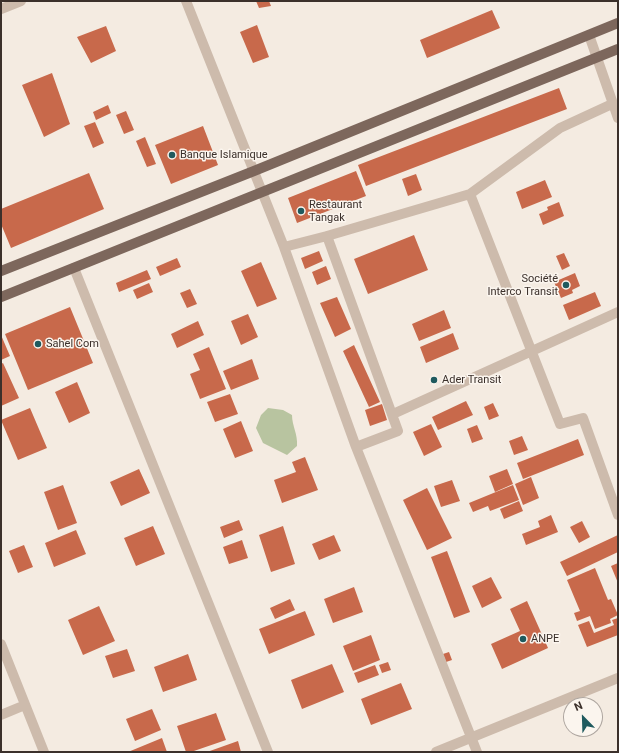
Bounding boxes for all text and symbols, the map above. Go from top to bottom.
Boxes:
place label: Banque Islamique [180,148,268,162]
marker: Banque Islamique [167,150,177,160]
place label: Restaurant Tangak [309,198,362,224]
marker: Restaurant Tangak [296,206,306,216]
place label: Société Interco Transit [487,272,558,298]
marker: Société Interco Transit [561,280,571,290]
place label: Sahel Com [46,337,99,351]
marker: Sahel Com [33,339,43,349]
place label: Ader Transit [442,373,501,387]
marker: Ader Transit [429,375,439,385]
place label: ANPE [531,632,559,646]
marker: ANPE [518,634,528,644]
north arrow [563,697,603,737]
text: N [572,699,585,714]

